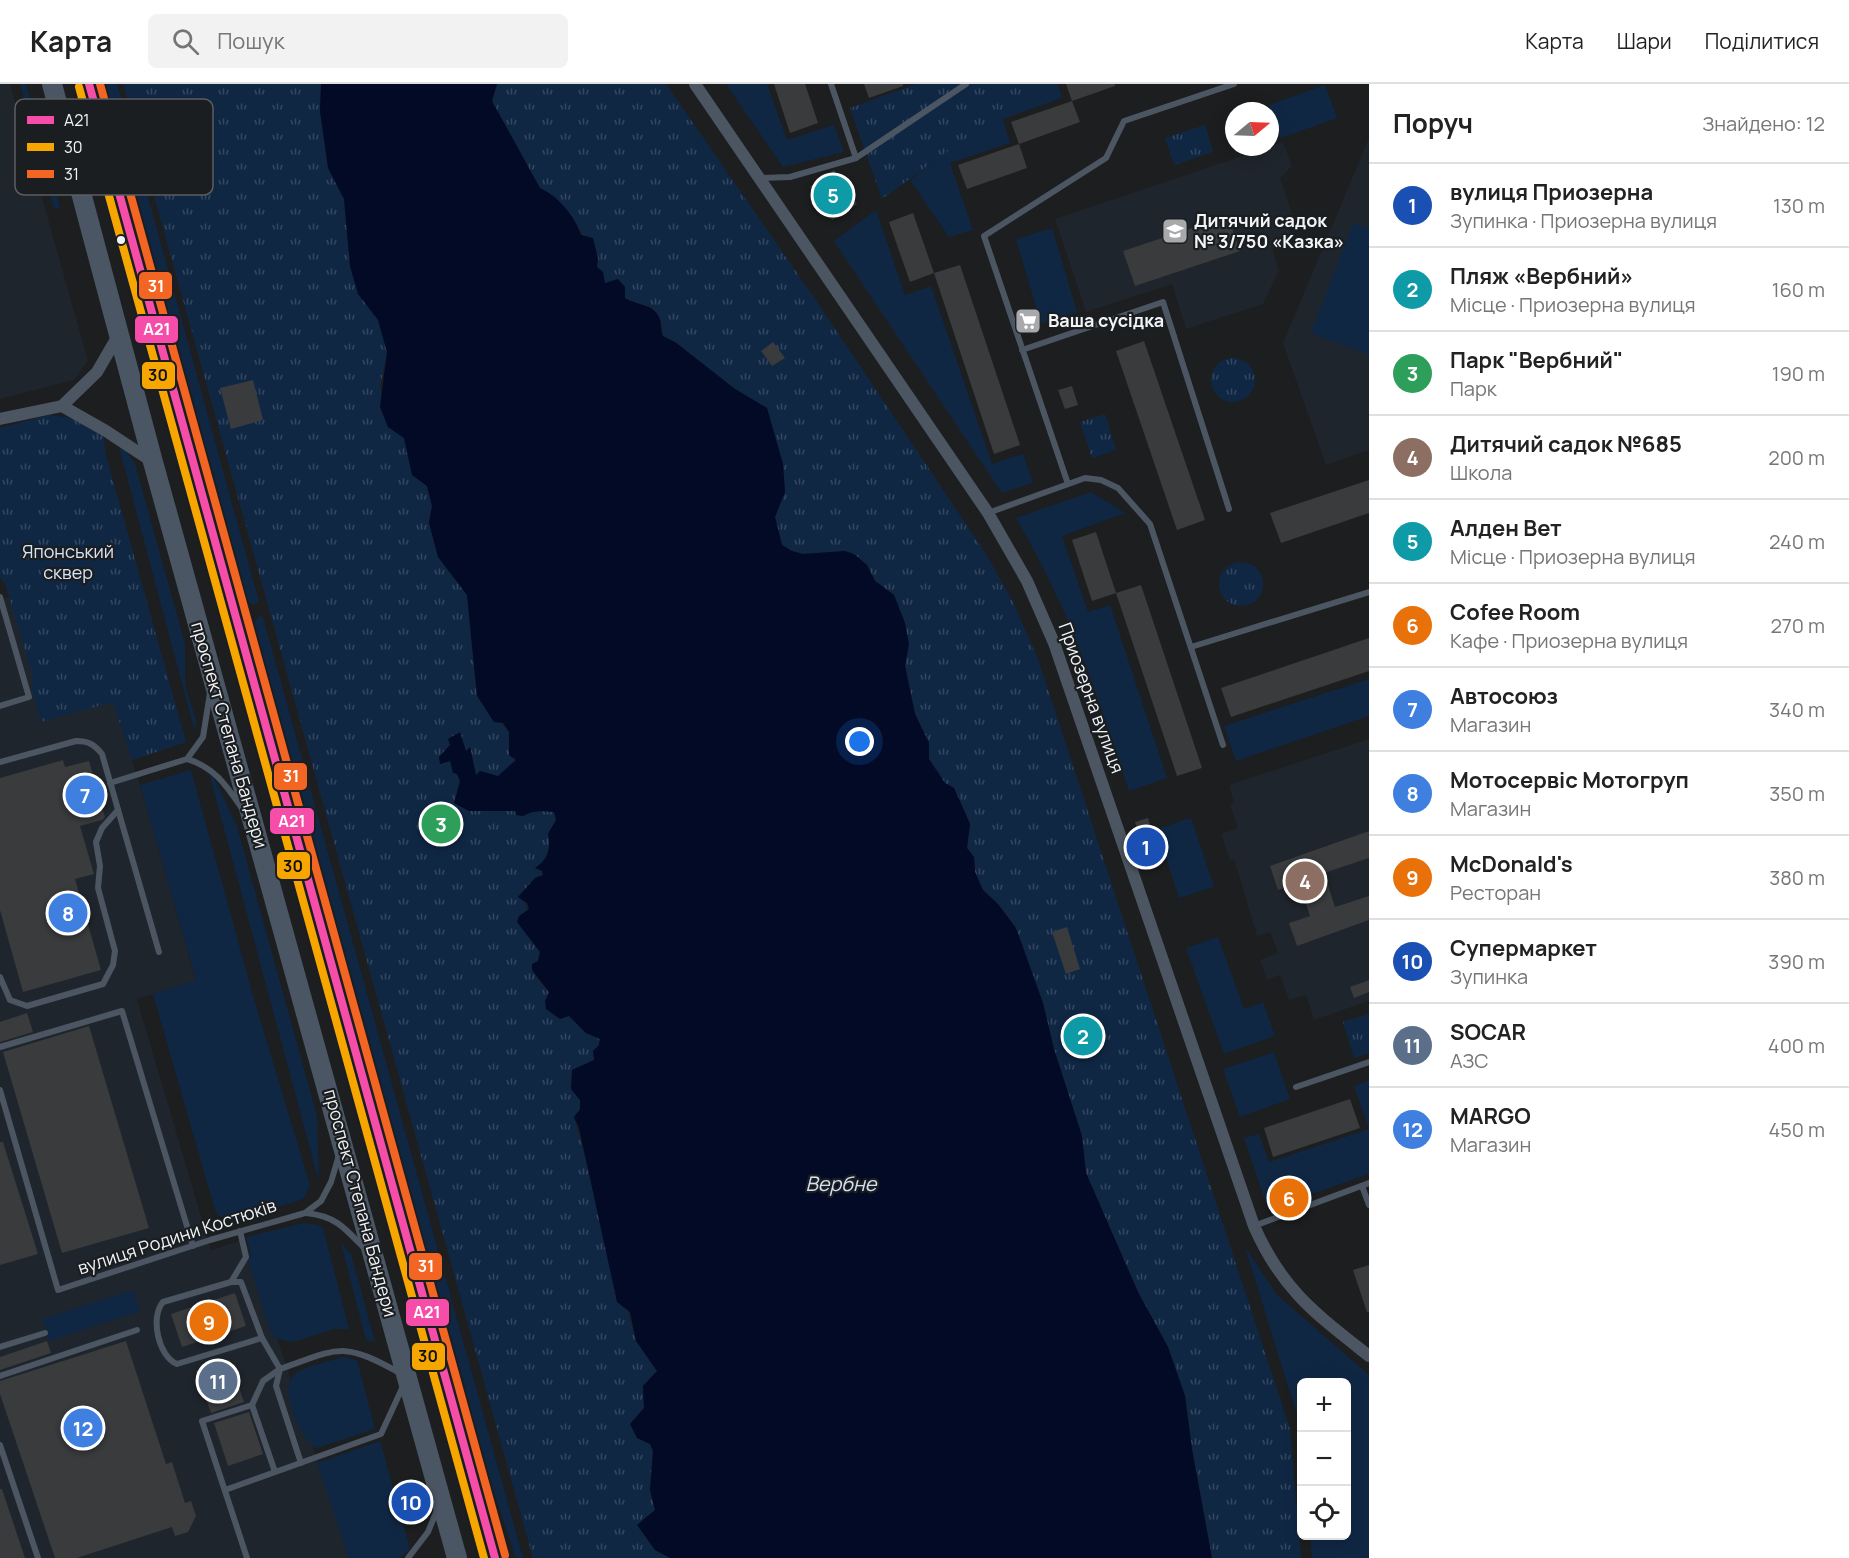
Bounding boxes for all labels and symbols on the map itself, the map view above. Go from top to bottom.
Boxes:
legend [15,99,213,195]
north arrow [1225,102,1279,156]
text: А21 [64,109,90,131]
text: 30 [64,136,83,158]
text: 31 [64,163,79,185]
pin: 5 [814,172,852,218]
place label: Дитячий садок № 3/750 «Казка» [1194,208,1344,253]
school or university icon: Дитячий садок № 3/750 «Казка» [1160,216,1190,246]
unlabelled marker [115,234,127,246]
line badge: 31 [138,271,173,300]
text: 31 [148,275,164,297]
supermarket icon: Ваша сусідка [1013,306,1043,336]
place label: Ваша сусідка [1048,308,1164,332]
line badge: А21 [134,315,179,344]
text: А21 [143,318,171,340]
line badge: 30 [141,361,176,390]
text: 30 [148,364,168,386]
park label: Японський сквер [22,539,114,584]
street label: проспект Степана Бандери [186,619,274,851]
street label: Приозерна вулиця [1054,619,1130,776]
your location [845,727,874,756]
line badge: 31 [273,762,308,791]
text: 31 [283,765,299,787]
pin: 7 [66,772,104,818]
pin: 3 [422,802,460,846]
line badge: А21 [269,807,315,835]
text: А21 [278,810,306,832]
pin: 1 [1126,824,1166,870]
line badge: 30 [276,851,311,880]
text: 30 [283,855,303,877]
pin: 4 [1286,858,1324,904]
pin: 8 [48,890,88,936]
pin: 2 [1064,1014,1102,1058]
street label: проспект Степана Бандери [319,1086,403,1319]
water label: Вербне [806,1170,878,1197]
pin: 6 [1270,1176,1308,1220]
street label: вулиця Родини Костюків [74,1192,279,1280]
line badge: 31 [408,1252,443,1281]
text: 31 [418,1255,434,1277]
line badge: А21 [405,1298,450,1327]
pin: 9 [190,1300,228,1344]
text: А21 [413,1301,441,1323]
line badge: 30 [411,1342,446,1371]
text: 30 [418,1345,438,1367]
pin: 11 [198,1358,238,1404]
pin: 12 [64,1406,103,1450]
pin: 10 [392,1480,430,1524]

